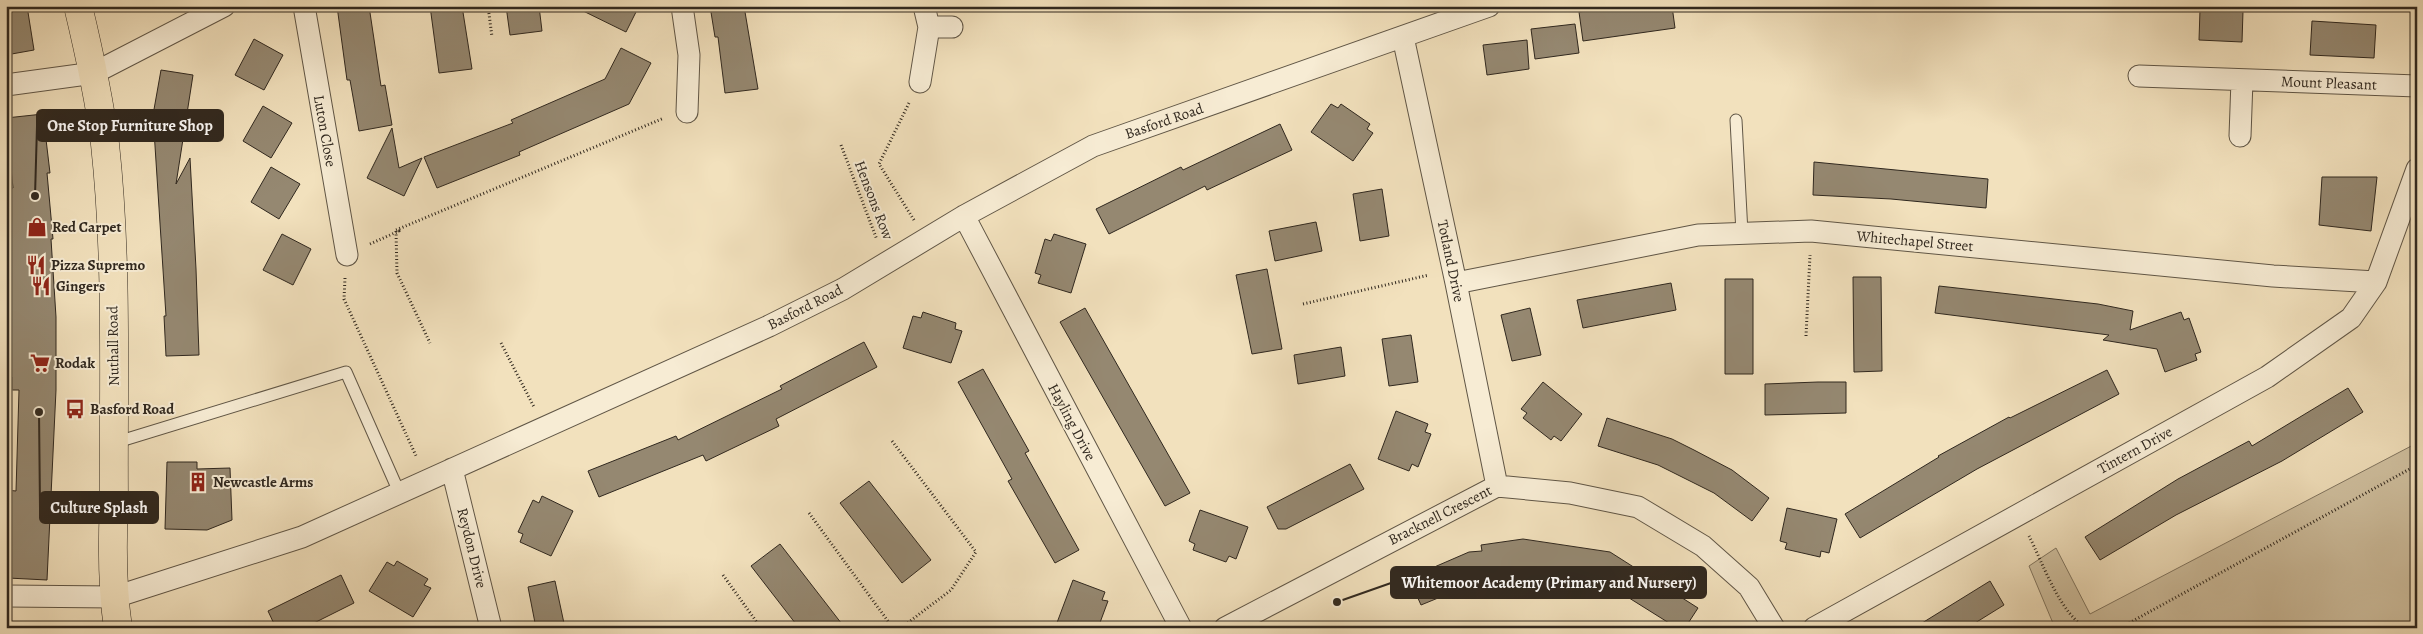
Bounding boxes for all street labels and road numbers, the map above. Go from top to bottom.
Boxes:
street label: Mount Pleasant [2281,71,2377,95]
street label: Luton Close [309,94,341,169]
street label: Basford Road [1122,98,1207,144]
street label: Hensons Row [850,158,898,243]
street label: Totland Drive [1433,218,1469,304]
street label: Whitechapel Street [1855,226,1974,256]
street label: Basford Road [764,279,847,335]
street label: Nuthall Road [102,305,124,386]
street label: Hayling Drive [1043,380,1101,464]
street label: Tintern Drive [2094,421,2176,479]
street label: Bracknell Crescent [1385,480,1495,550]
street label: Reydon Drive [452,506,492,591]

